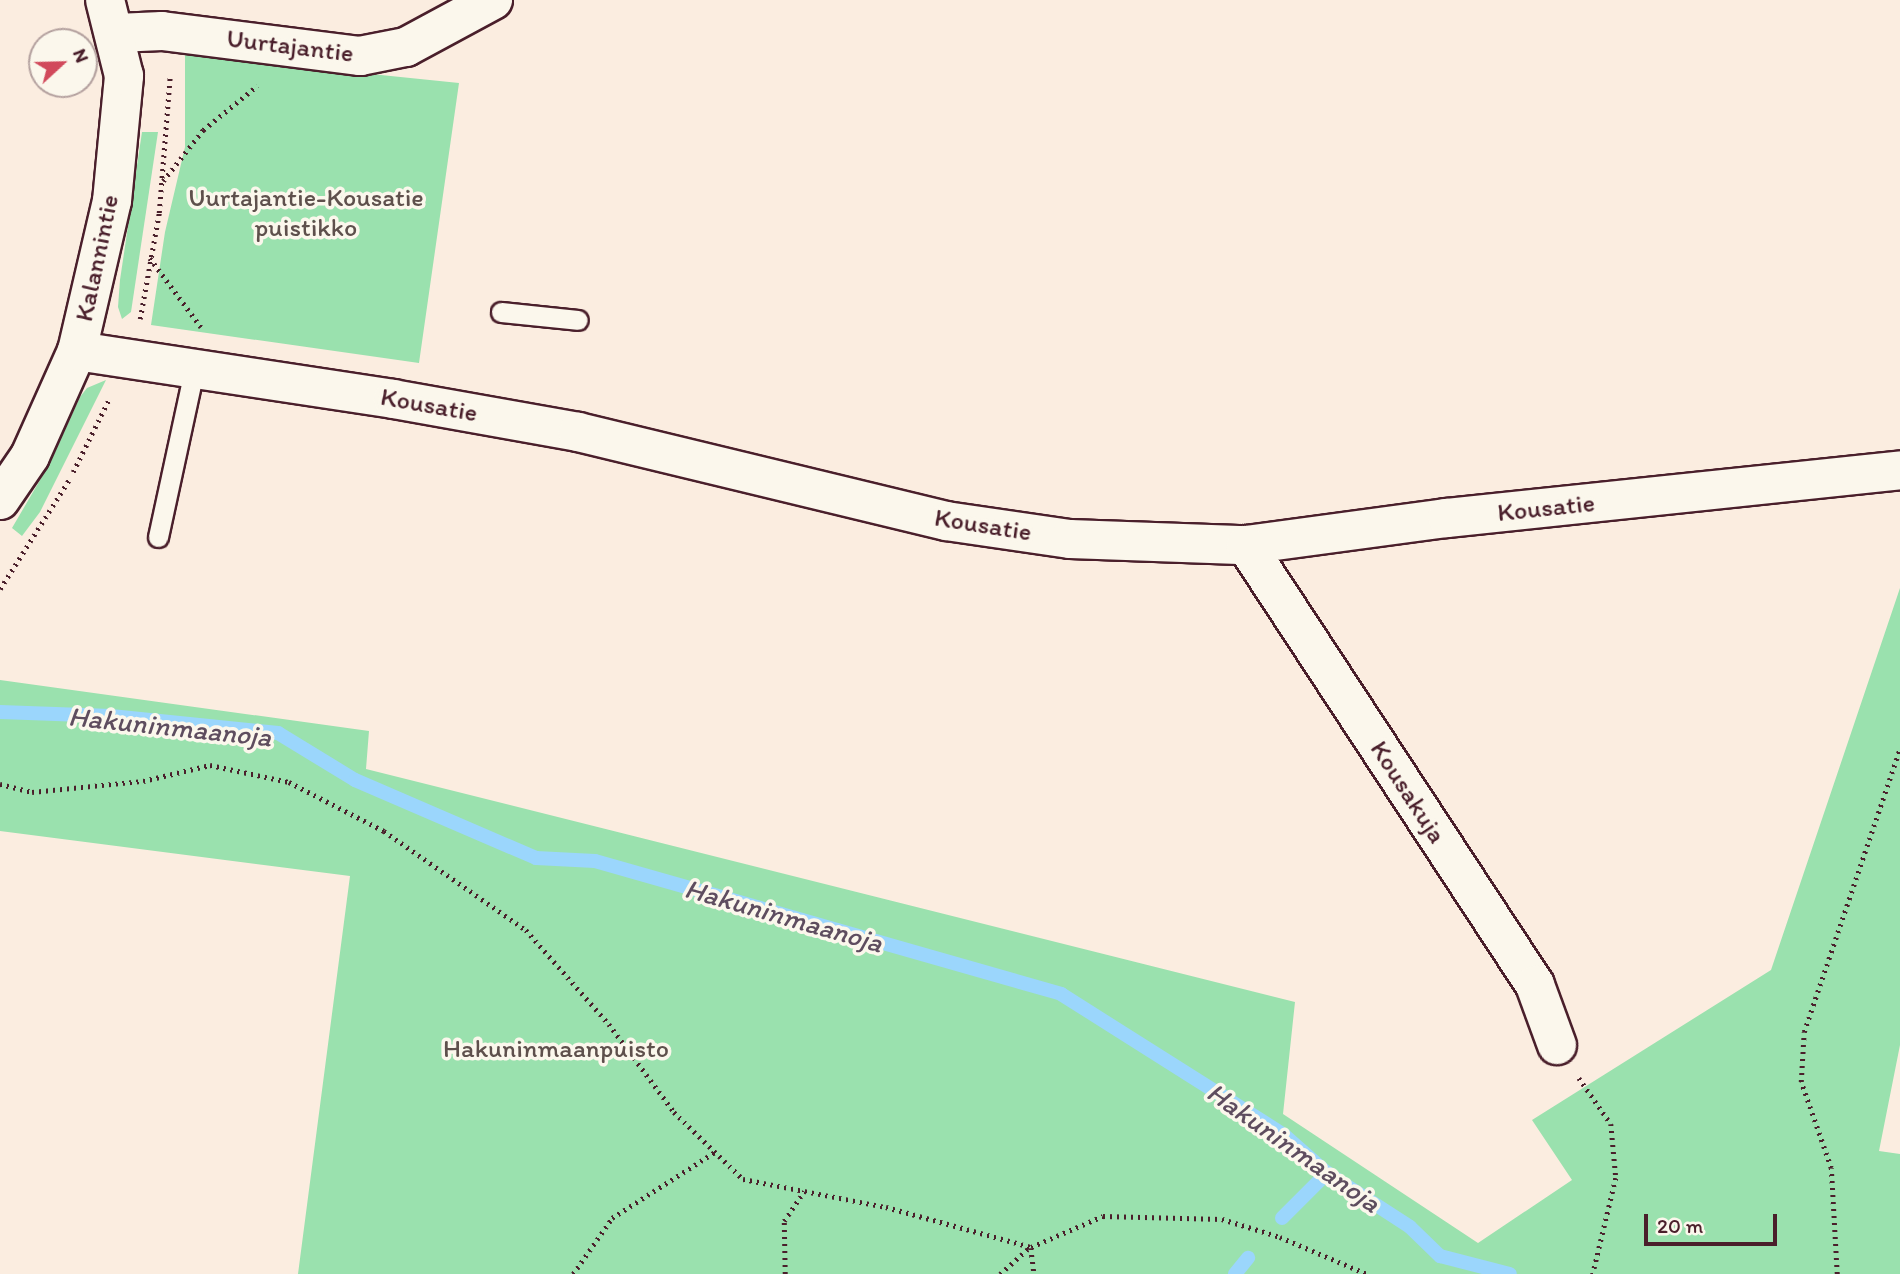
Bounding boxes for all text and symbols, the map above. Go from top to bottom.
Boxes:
street label: Uurtajantie [225,23,355,69]
north arrow [28,28,98,98]
text: N [68,45,94,66]
park label: Uurtajantie-Kousatie puistikko [188,182,424,244]
street label: Kalannintie [68,192,126,324]
street label: Kousatie [378,381,480,429]
street label: Kousatie [1496,487,1596,529]
street label: Kousatie [932,502,1034,548]
water label: Hakuninmaanoja [67,699,273,753]
street label: Kousakuja [1363,735,1453,849]
water label: Hakuninmaanoja [681,871,887,959]
park label: Hakuninmaanpuisto [443,1033,669,1065]
water label: Hakuninmaanoja [1201,1075,1387,1219]
scale bar [1648,1200,1781,1244]
text: 20 m [1657,1213,1703,1238]

